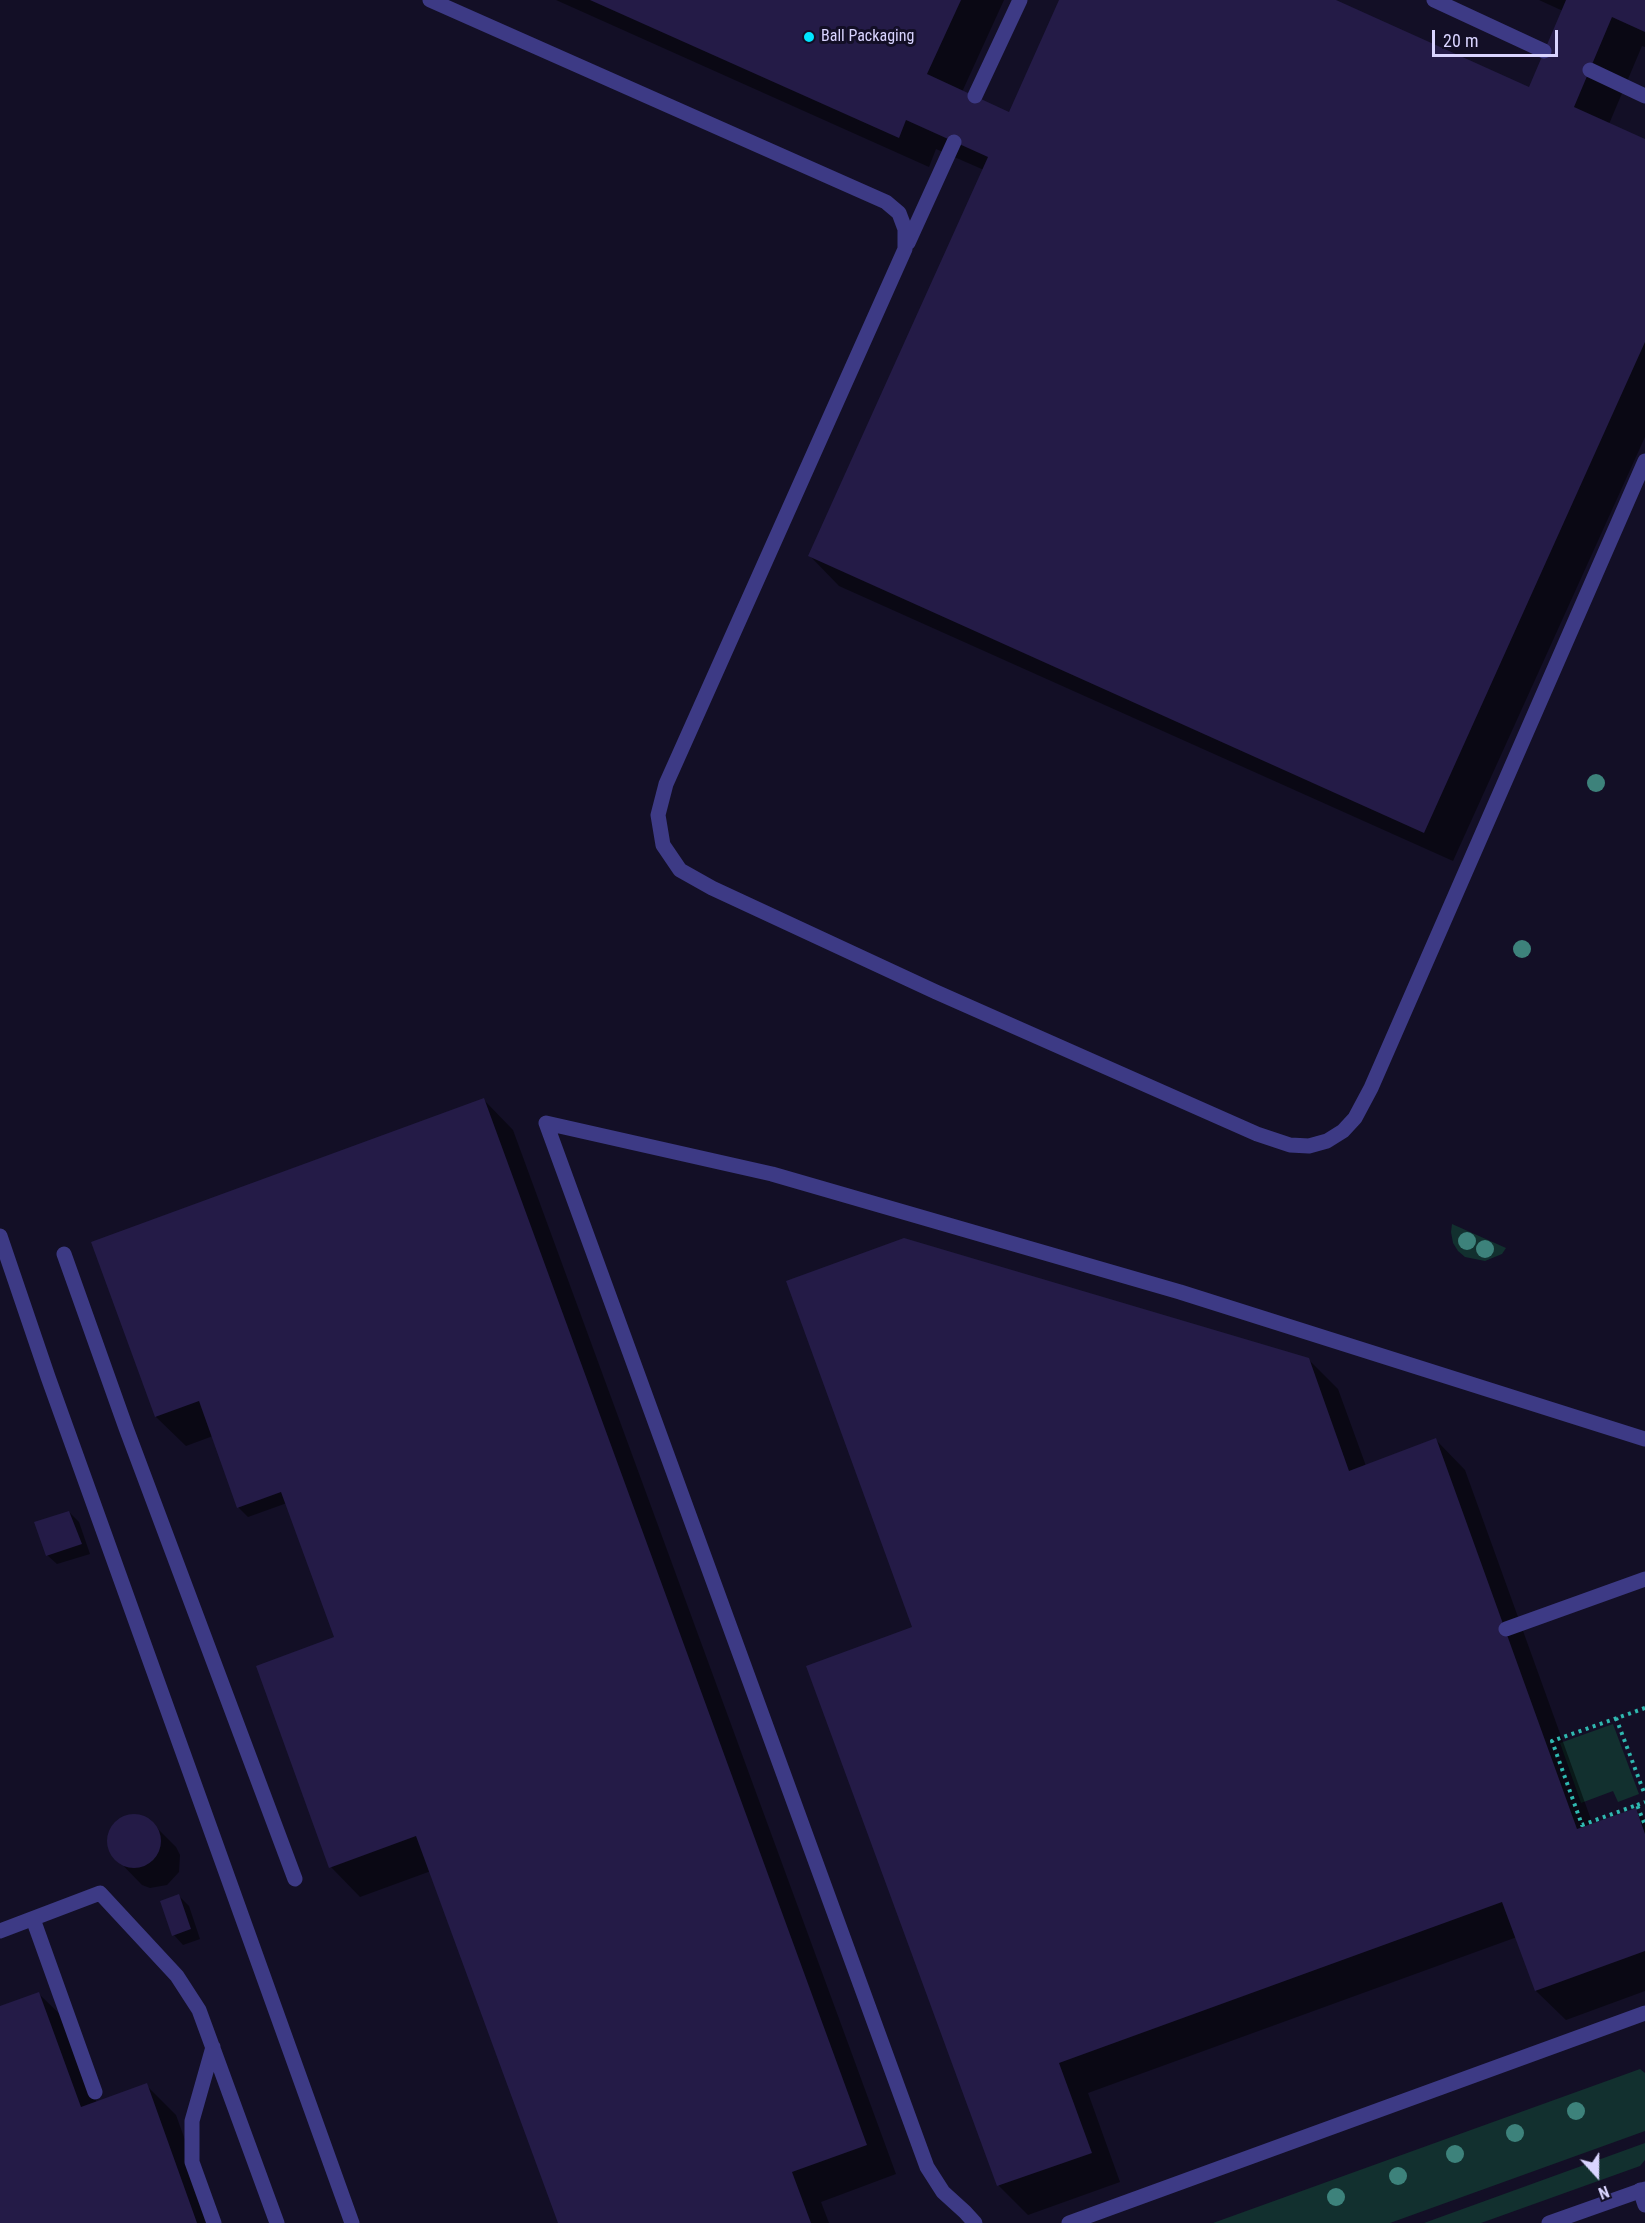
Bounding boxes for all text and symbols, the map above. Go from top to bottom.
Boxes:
scale bar [1435,18,1561,56]
place label: Ball Packaging [821,27,914,47]
marker: Ball Packaging [802,30,816,44]
text: 20 m [1443,30,1478,51]
north arrow [1567,2145,1627,2205]
text: N [1596,2182,1612,2203]

